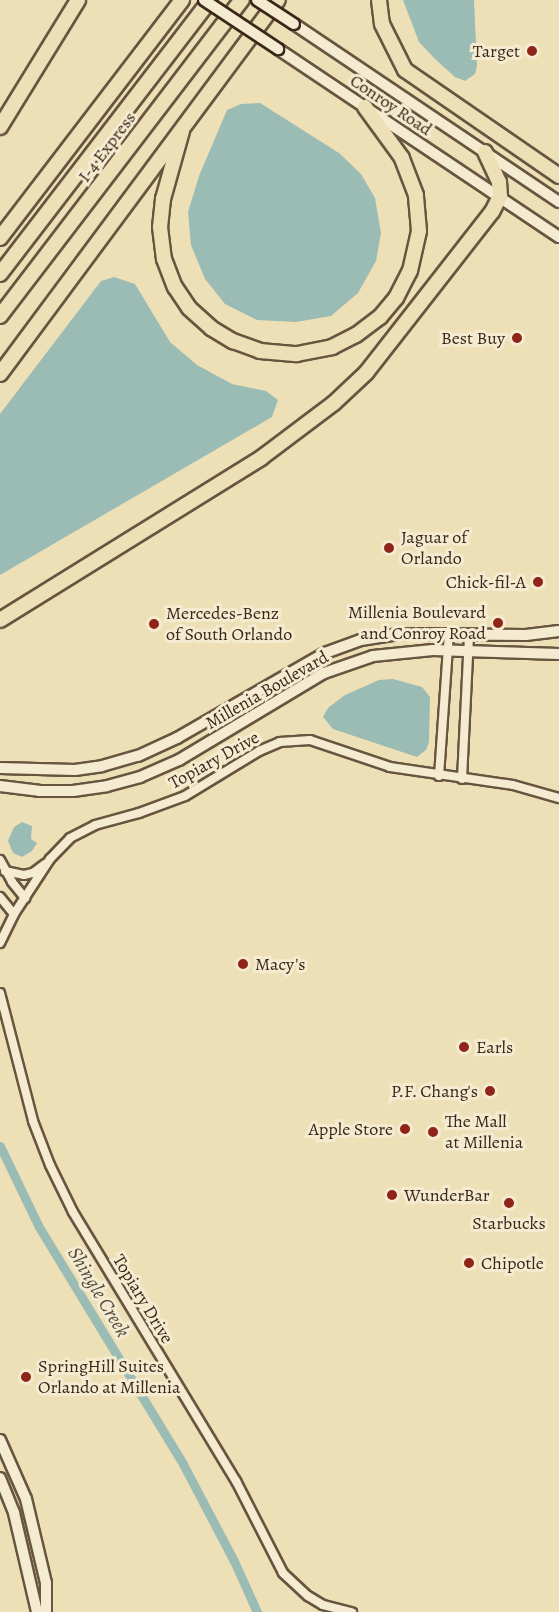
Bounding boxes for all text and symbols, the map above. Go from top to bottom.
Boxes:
place label: Target [473,40,520,62]
marker: Target [525,44,539,58]
street label: Conroy Road [346,70,436,140]
street label: I-4 Express [74,108,140,186]
place label: Best Buy [441,327,505,349]
marker: Best Buy [510,331,524,345]
place label: Jaguar of Orlando [401,527,467,570]
marker: Jaguar of Orlando [382,541,396,555]
place label: Chick-fil-A [446,571,526,593]
marker: Chick-fil-A [531,575,545,589]
place label: Millenia Boulevard and Conroy Road [348,602,486,644]
place label: Mercedes-Benz of South Orlando [166,603,292,646]
marker: Millenia Boulevard and Conroy Road [491,616,505,630]
marker: Mercedes-Benz of South Orlando [147,617,161,631]
street label: Millenia Boulevard [202,646,332,734]
street label: Topiary Drive [165,726,263,794]
place label: Macy's [255,953,306,975]
marker: Macy's [236,957,250,971]
place label: Earls [476,1036,513,1058]
marker: Earls [457,1040,471,1054]
place label: P.F. Chang's [391,1080,478,1102]
marker: P.F. Chang's [483,1084,497,1098]
place label: The Mall at Millenia [445,1111,523,1154]
place label: Apple Store [309,1118,393,1140]
marker: Apple Store [398,1122,412,1136]
marker: The Mall at Millenia [426,1125,440,1139]
place label: WunderBar [404,1184,490,1206]
marker: WunderBar [385,1188,399,1202]
marker: Starbucks [502,1196,516,1210]
place label: Starbucks [472,1212,546,1234]
water label: Shingle Creek [63,1243,135,1341]
street label: Topiary Drive [108,1251,178,1347]
place label: Chipotle [481,1252,544,1274]
marker: Chipotle [462,1256,476,1270]
place label: SpringHill Suites Orlando at Millenia [38,1356,180,1398]
marker: SpringHill Suites Orlando at Millenia [19,1370,33,1384]

